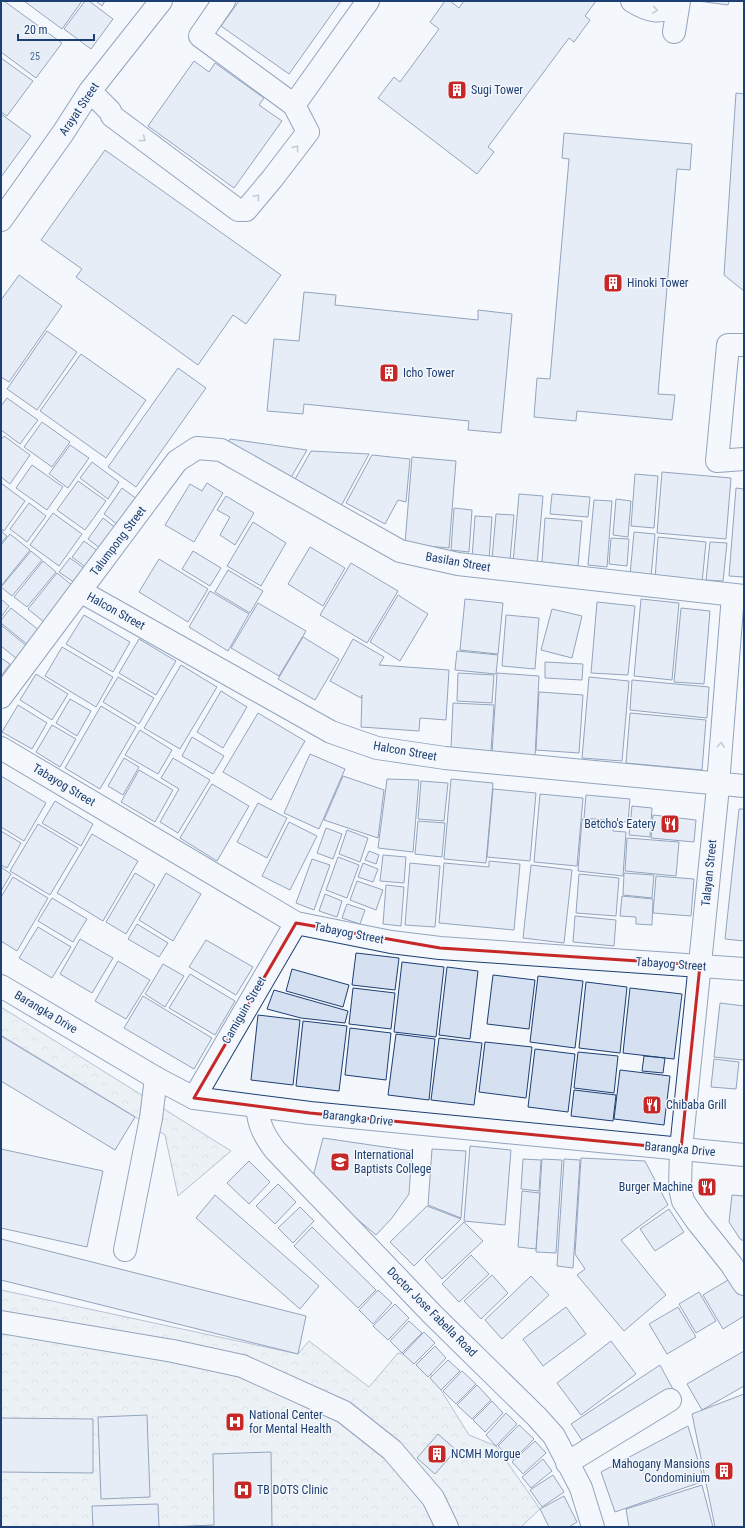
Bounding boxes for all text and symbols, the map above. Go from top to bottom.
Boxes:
one-way arrow [652,5,658,14]
scale bar [18,16,94,42]
text: 20 m [24,23,48,37]
house number: 25 [30,51,40,62]
street label: Arayat Street [56,79,102,138]
building icon: Sugi Tower [446,79,468,101]
place label: Sugi Tower [471,83,523,97]
one-way arrow [139,135,146,142]
one-way arrow [291,145,299,152]
one-way arrow [252,195,259,202]
building icon: Hinoki Tower [602,272,624,294]
place label: Hinoki Tower [627,276,689,290]
building icon: Icho Tower [378,362,400,384]
place label: Icho Tower [403,366,455,380]
street label: Talumpong Street [87,503,149,579]
street label: Basilan Street [424,549,492,575]
street label: Halcon Street [85,589,148,633]
street label: Halcon Street [372,739,438,764]
one-way arrow [717,742,726,748]
street label: Tabayog Street [30,761,98,809]
restaurant icon: Betcho's Eatery [659,813,681,835]
place label: Betcho's Eatery [584,817,656,831]
street label: Talayan Street [699,838,720,907]
street label: Tabayog Street [313,919,385,947]
street label: Tabayog Street [635,955,707,973]
street label: Camiguin Street [219,973,269,1046]
street label: Barangka Drive [12,988,80,1036]
restaurant icon: Chibaba Grill [641,1094,663,1116]
place label: Chibaba Grill [666,1098,726,1112]
street label: Barangka Drive [322,1107,394,1129]
street label: Barangka Drive [644,1139,716,1159]
place label: International Baptists College [354,1148,432,1176]
school or university icon: International Baptists College [329,1151,351,1173]
restaurant icon: Burger Machine [696,1176,718,1198]
place label: Burger Machine [619,1180,693,1194]
street label: Doctor Jose Fabella Road [384,1264,480,1360]
place label: National Center for Mental Health [249,1408,332,1436]
hospital icon: National Center for Mental Health [224,1411,246,1433]
building icon: NCMH Morgue [426,1443,448,1465]
place label: NCMH Morgue [451,1447,521,1461]
place label: Mahogany Mansions Condominium [612,1457,710,1485]
building icon: Mahogany Mansions Condominium [713,1460,735,1482]
hospital icon: TB DOTS Clinic [232,1479,254,1501]
place label: TB DOTS Clinic [257,1483,328,1497]

